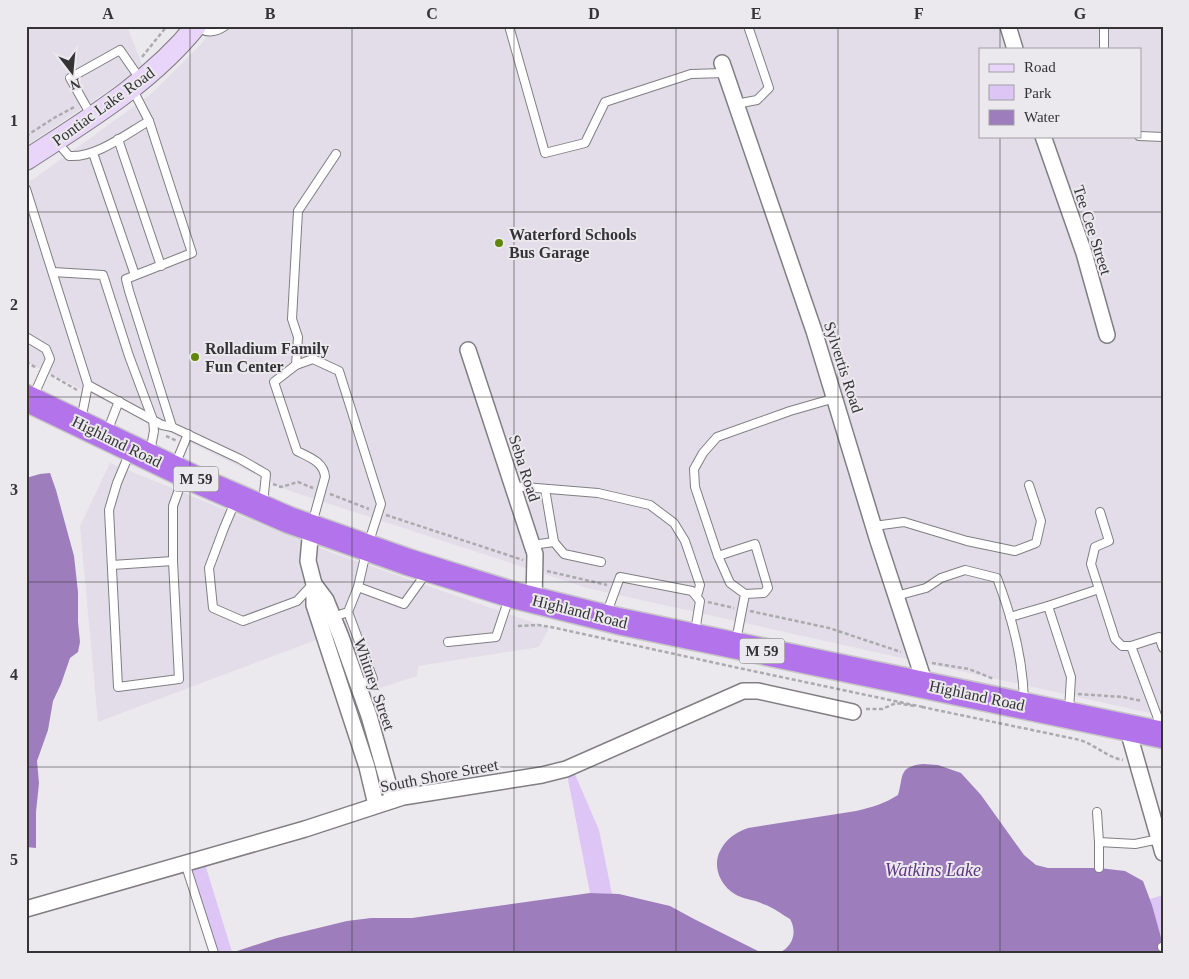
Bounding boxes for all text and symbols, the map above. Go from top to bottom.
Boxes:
text: A [102,5,114,22]
text: B [265,5,276,22]
text: C [426,5,438,22]
text: D [588,5,600,22]
text: E [751,5,761,22]
text: F [914,5,924,22]
text: G [1074,5,1087,22]
north arrow [48,48,98,98]
legend [979,48,1142,138]
text: Road [1024,59,1056,75]
street label: Pontiac Lake Road [49,64,158,149]
text: N [69,75,82,93]
text: Park [1024,85,1052,101]
text: Water [1024,109,1059,125]
text: 1 [10,112,18,129]
street label: Tee Cee Street [1070,183,1115,278]
place label: Waterford Schools Bus Garage [509,226,637,262]
marker: Waterford Schools Bus Garage [493,237,505,249]
text: 2 [10,296,18,313]
street label: Sylvertis Road [820,320,866,415]
place label: Rolladium Family Fun Center [205,340,329,375]
marker: Rolladium Family Fun Center [189,351,201,363]
street label: Highland Road [69,412,164,471]
street label: Seba Road [506,433,543,504]
road number: M 59 [174,466,218,492]
text: 3 [10,481,18,498]
street label: Highland Road [530,591,629,632]
street label: Whitney Street [350,636,398,733]
road number: M 59 [740,638,784,664]
text: 4 [10,666,18,683]
street label: Highland Road [927,677,1026,715]
street label: South Shore Street [379,756,500,795]
text: 5 [10,851,18,868]
water label: Watkins Lake [885,860,981,880]

